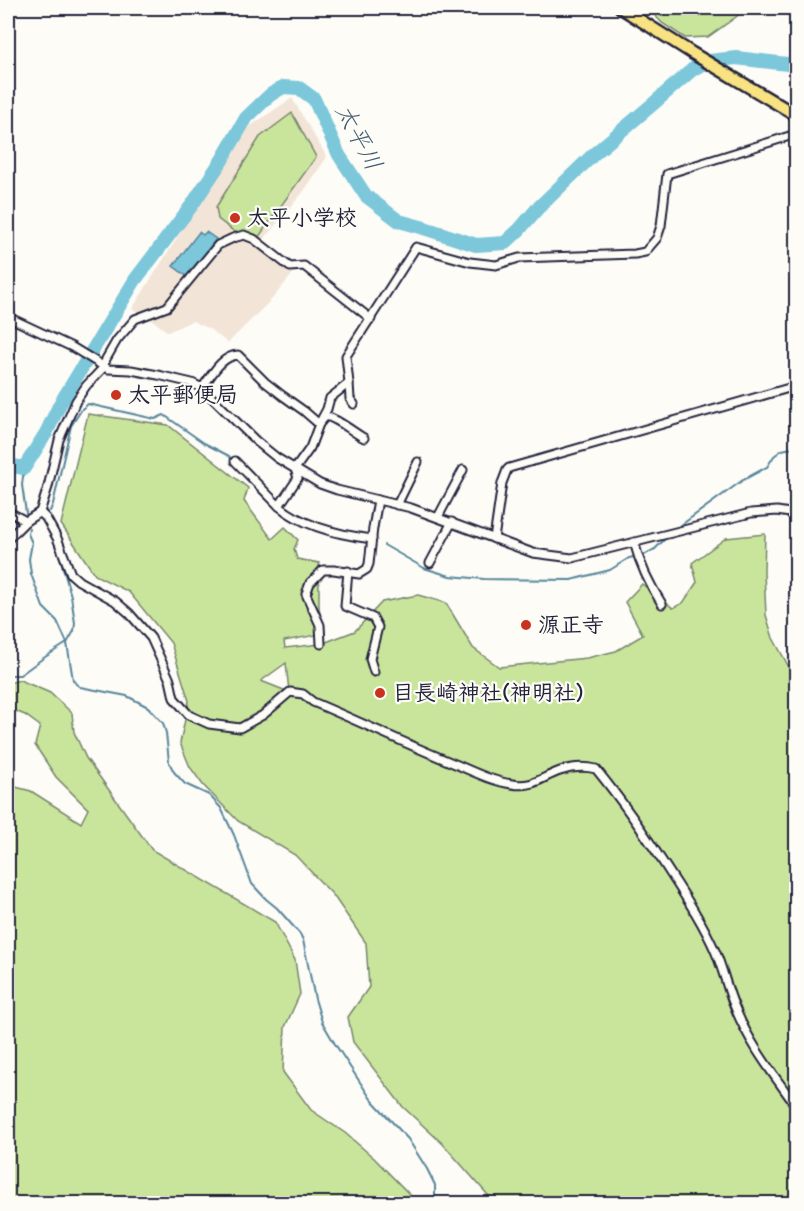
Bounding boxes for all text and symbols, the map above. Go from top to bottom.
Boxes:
water label: 太平川 [330,99,388,175]
place label: 太平小学校 [247,205,357,231]
marker: 太平小学校 [228,211,242,225]
place label: 太平郵便局 [128,382,238,408]
marker: 太平郵便局 [109,388,123,402]
place label: 源正寺 [538,612,604,638]
marker: 源正寺 [519,618,533,632]
place label: 目長崎神社(神明社) [392,680,584,706]
marker: 目長崎神社(神明社) [373,686,387,700]

